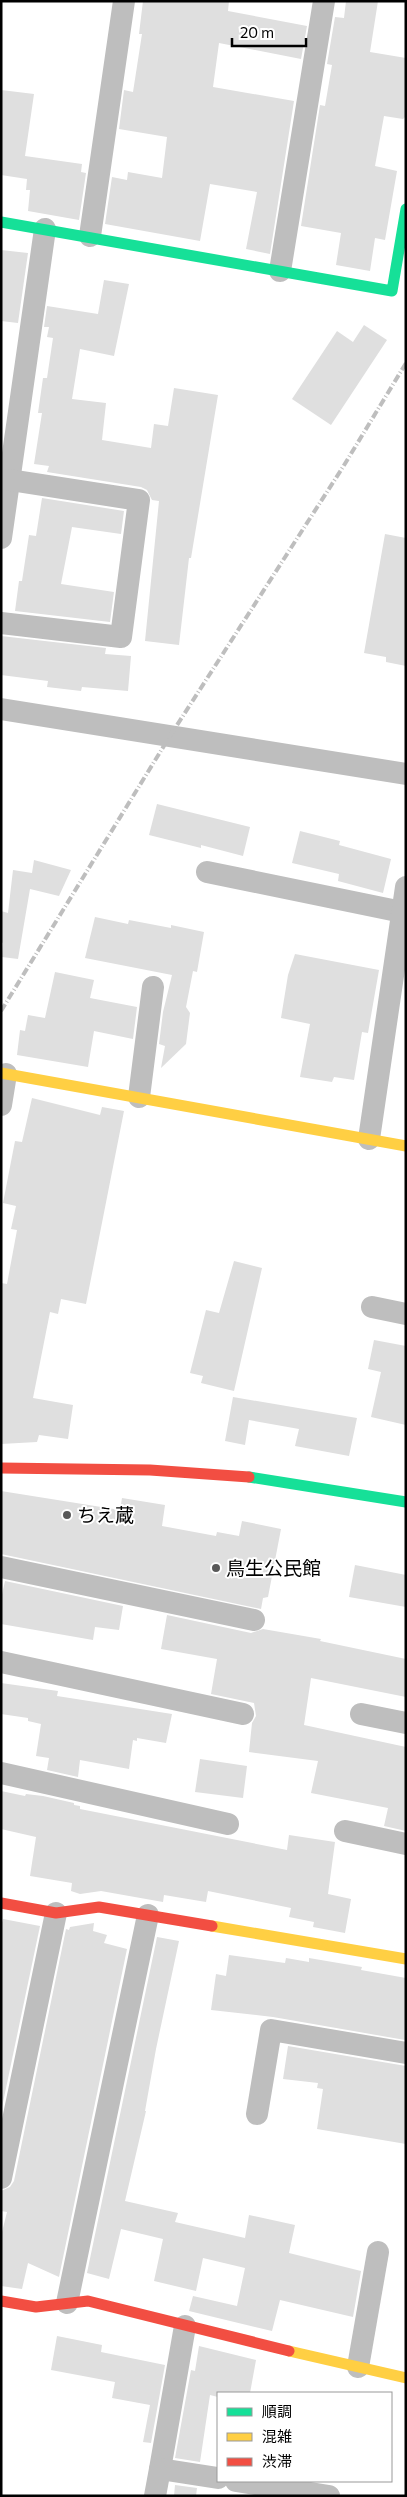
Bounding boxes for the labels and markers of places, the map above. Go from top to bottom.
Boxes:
place label: ちえ蔵 [77,1503,134,1526]
marker: ちえ蔵 [61,1509,73,1521]
place label: 鳥生公民館 [226,1556,321,1579]
marker: 鳥生公民館 [210,1562,222,1574]

